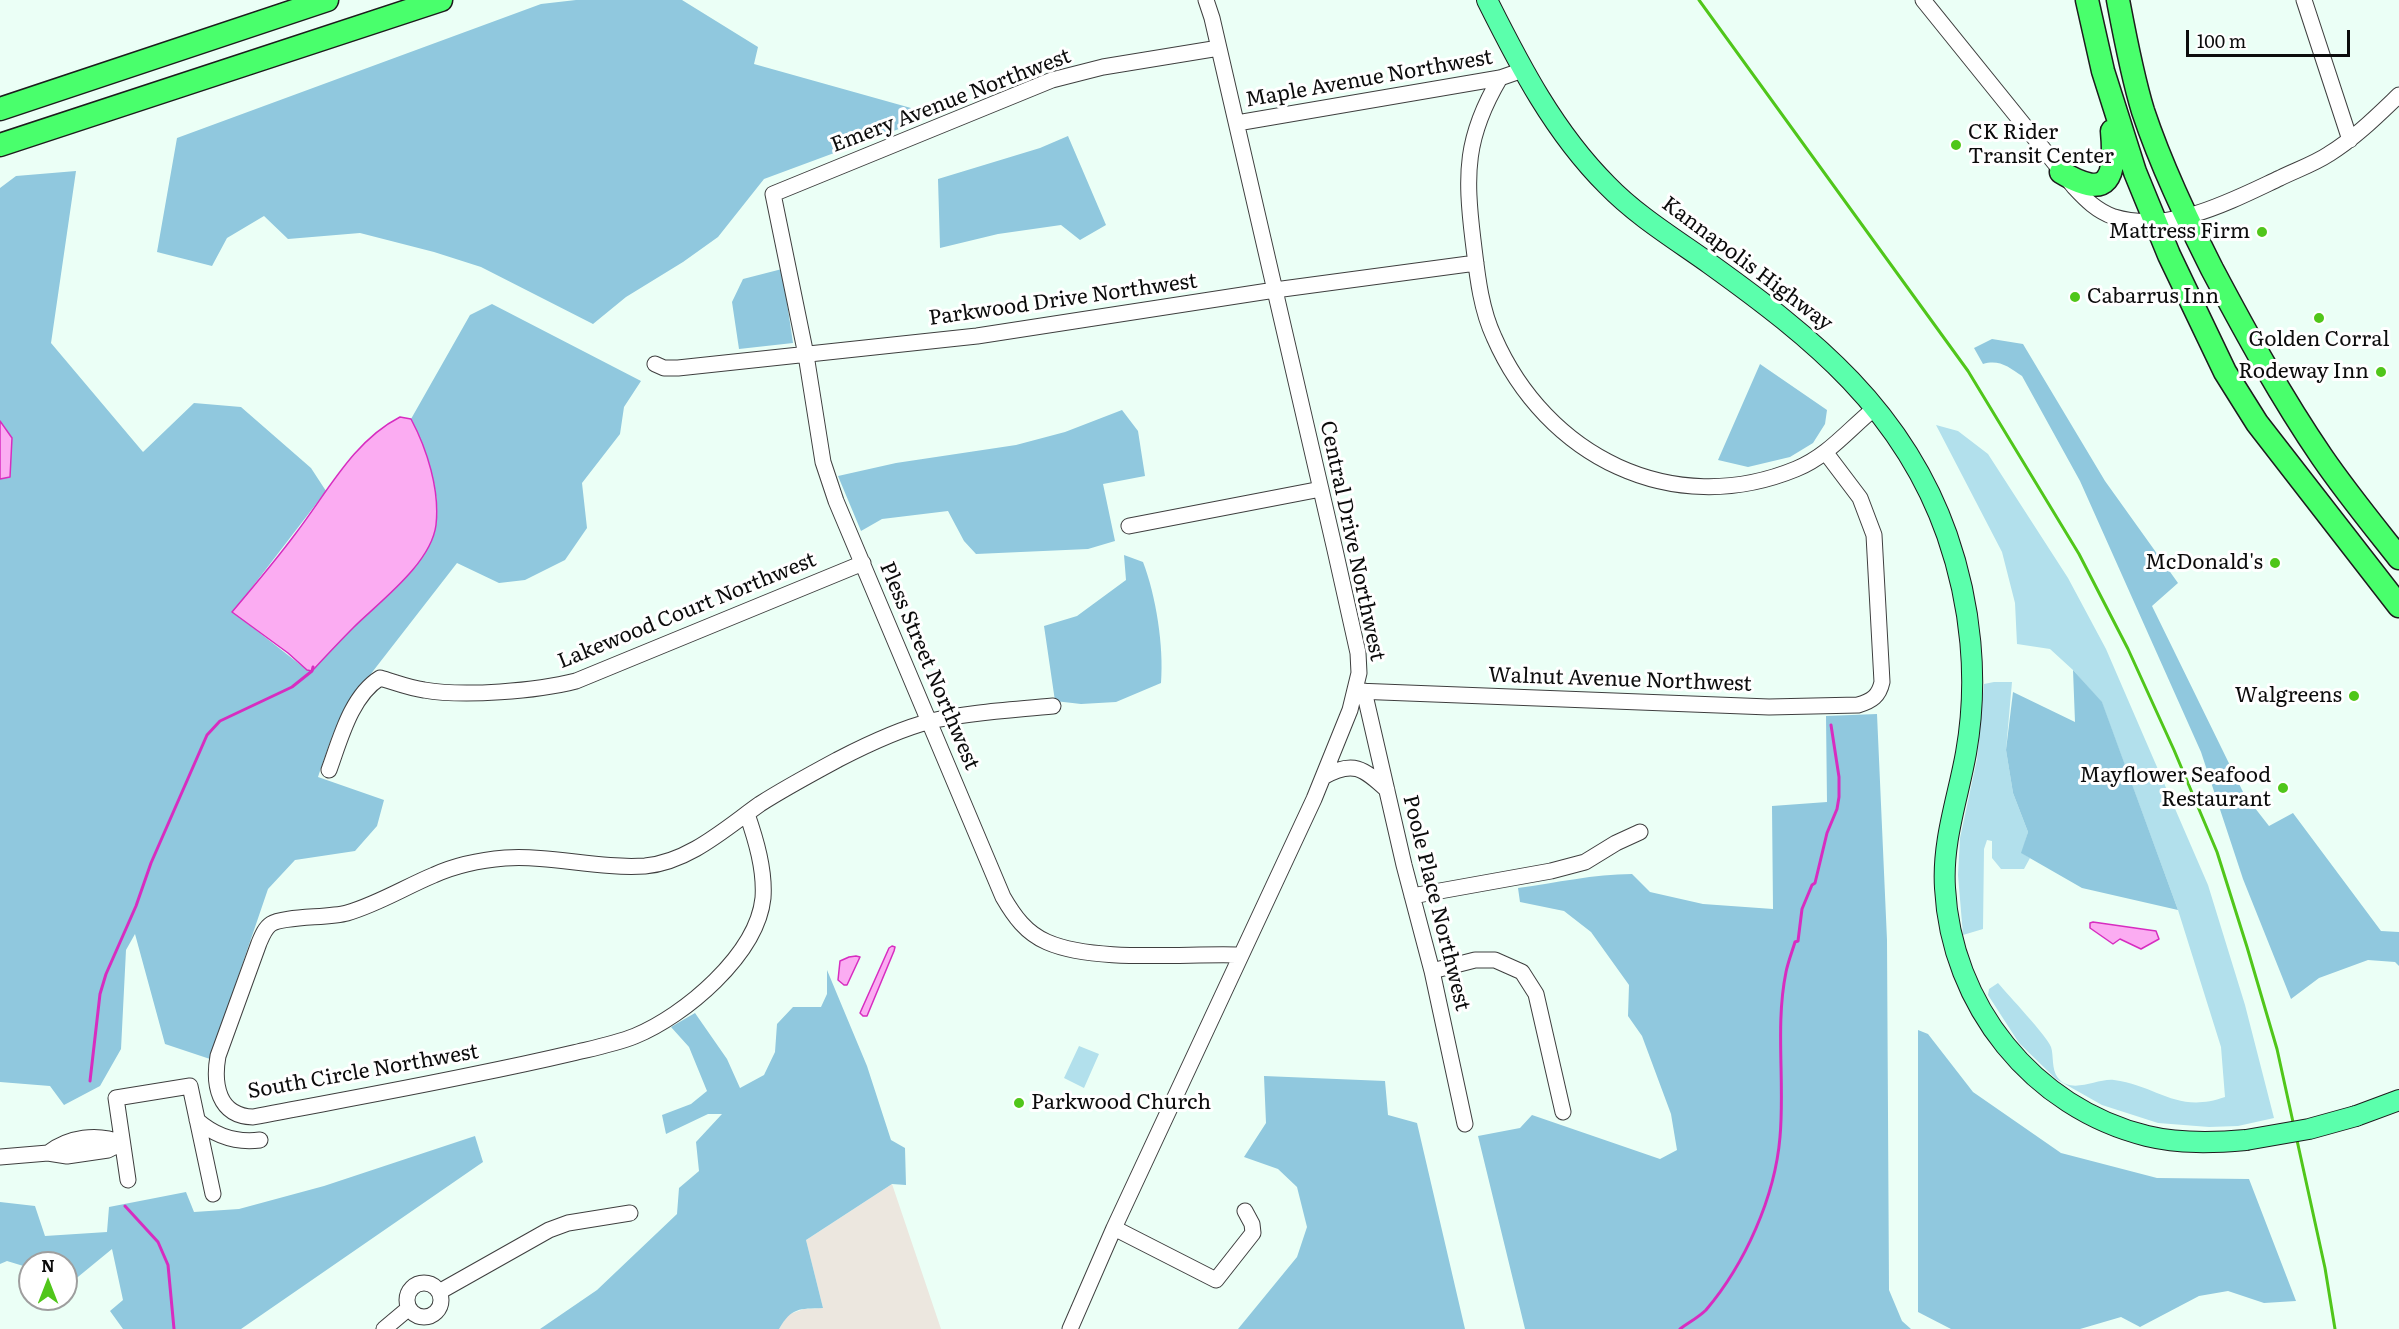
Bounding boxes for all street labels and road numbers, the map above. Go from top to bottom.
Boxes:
street label: Emery Avenue Northwest [828,44,1074,158]
street label: Maple Avenue Northwest [1243,45,1495,113]
street label: Kannapolis Highway [1657,192,1837,336]
street label: Parkwood Drive Northwest [927,269,1199,331]
street label: Central Drive Northwest [1314,419,1390,663]
street label: Lakewood Court Northwest [554,548,820,674]
street label: Pless Street Northwest [874,558,984,774]
street label: Walnut Avenue Northwest [1488,663,1752,697]
street label: Poole Place Northwest [1397,793,1475,1013]
street label: South Circle Northwest [246,1039,480,1105]

